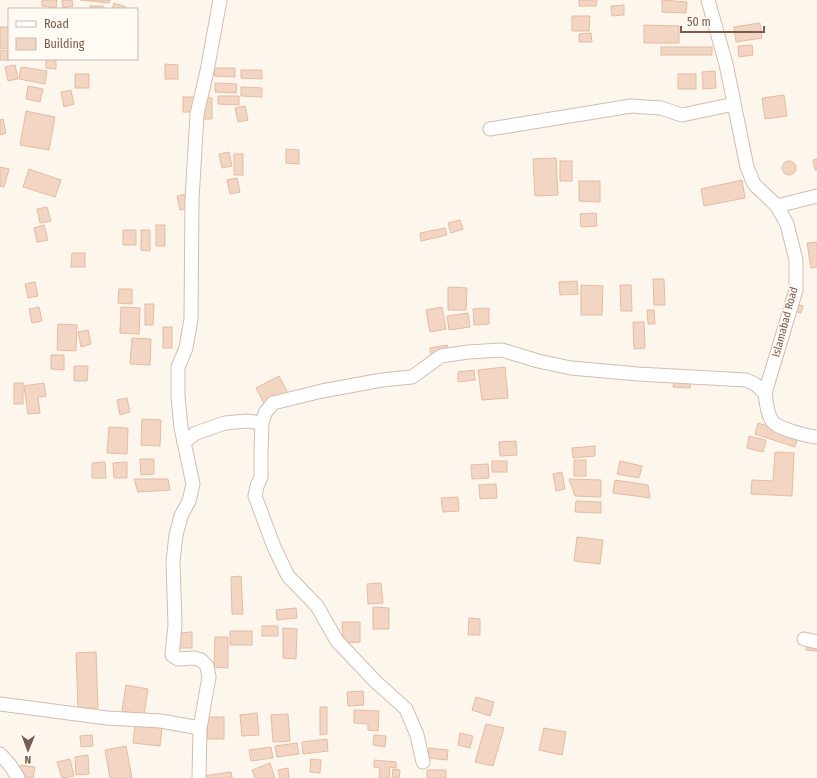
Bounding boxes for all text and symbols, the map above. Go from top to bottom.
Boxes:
legend [8,8,138,60]
scale bar [681,8,764,34]
text: 50 m [687,15,711,29]
text: Road [44,17,69,31]
text: Building [44,37,85,51]
street label: Islamabad Road [769,285,801,359]
north arrow [8,730,48,770]
text: N [24,753,31,766]

